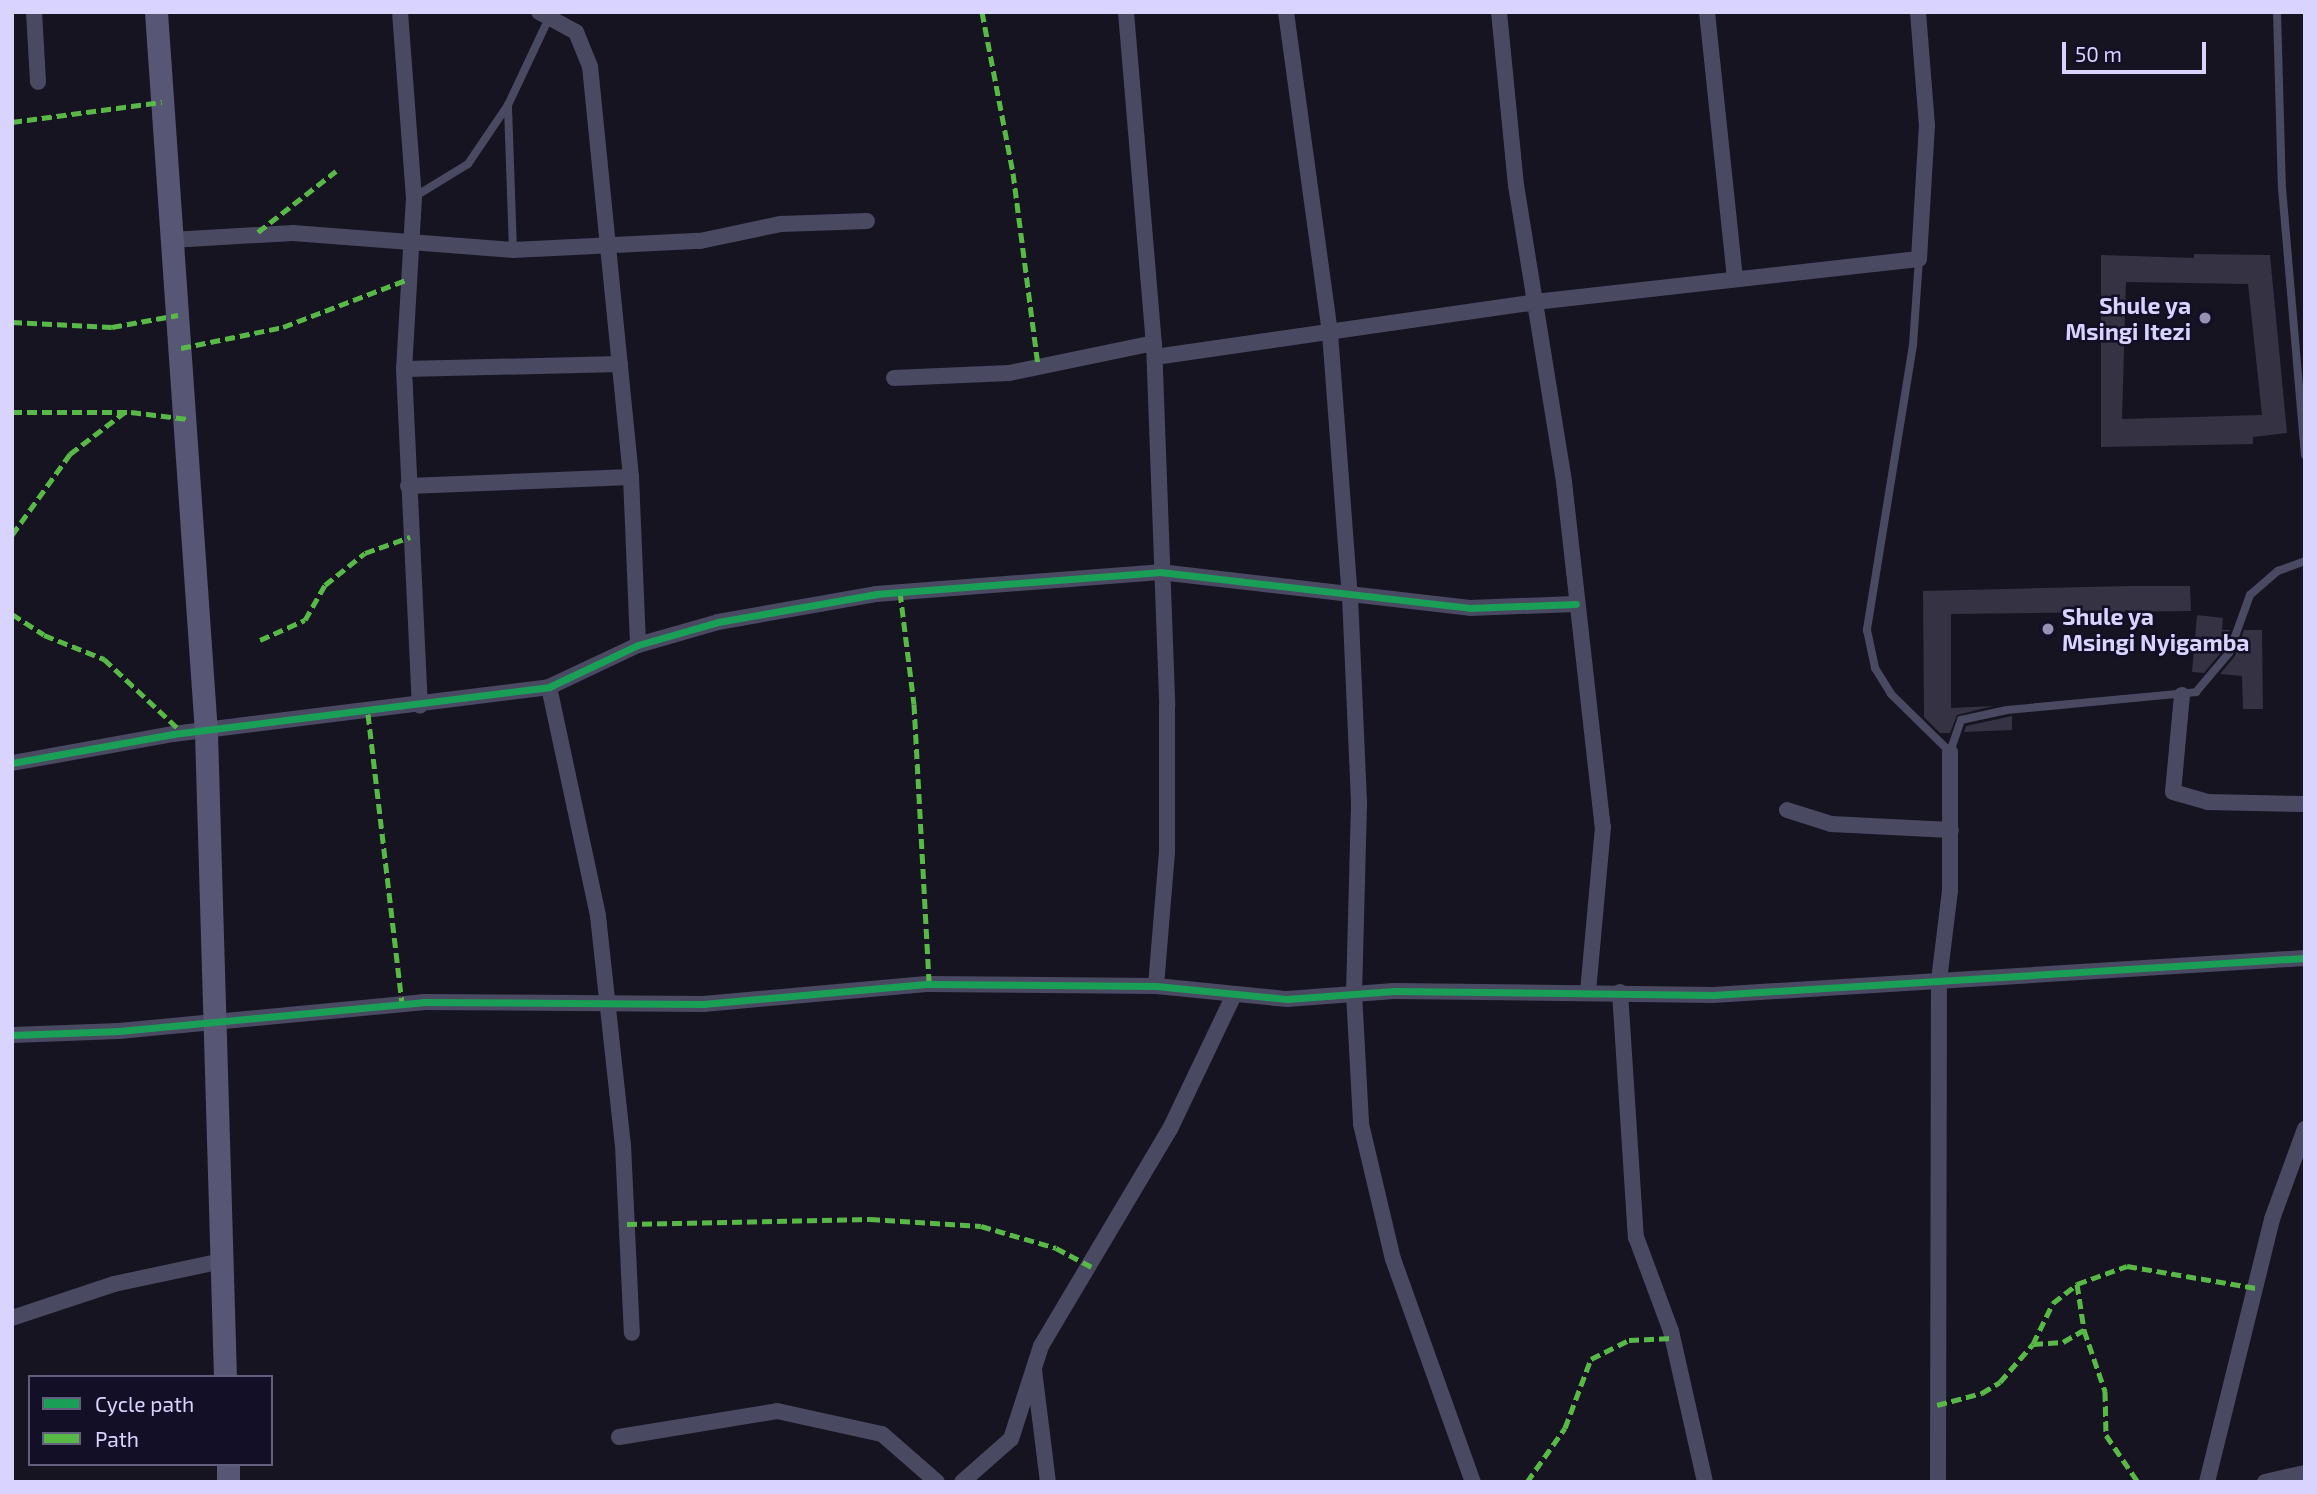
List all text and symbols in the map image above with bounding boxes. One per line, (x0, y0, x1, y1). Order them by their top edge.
scale bar (2065, 28, 2208, 72)
text: 50 m (2075, 41, 2122, 66)
place label: Shule ya Msingi Itezi (2065, 291, 2191, 345)
marker: Shule ya Msingi Itezi (2197, 310, 2213, 326)
place label: Shule ya Msingi Nyigamba (2062, 602, 2249, 656)
marker: Shule ya Msingi Nyigamba (2040, 621, 2056, 637)
legend (28, 1375, 273, 1466)
text: Cycle path (95, 1391, 194, 1416)
text: Path (95, 1426, 139, 1451)

